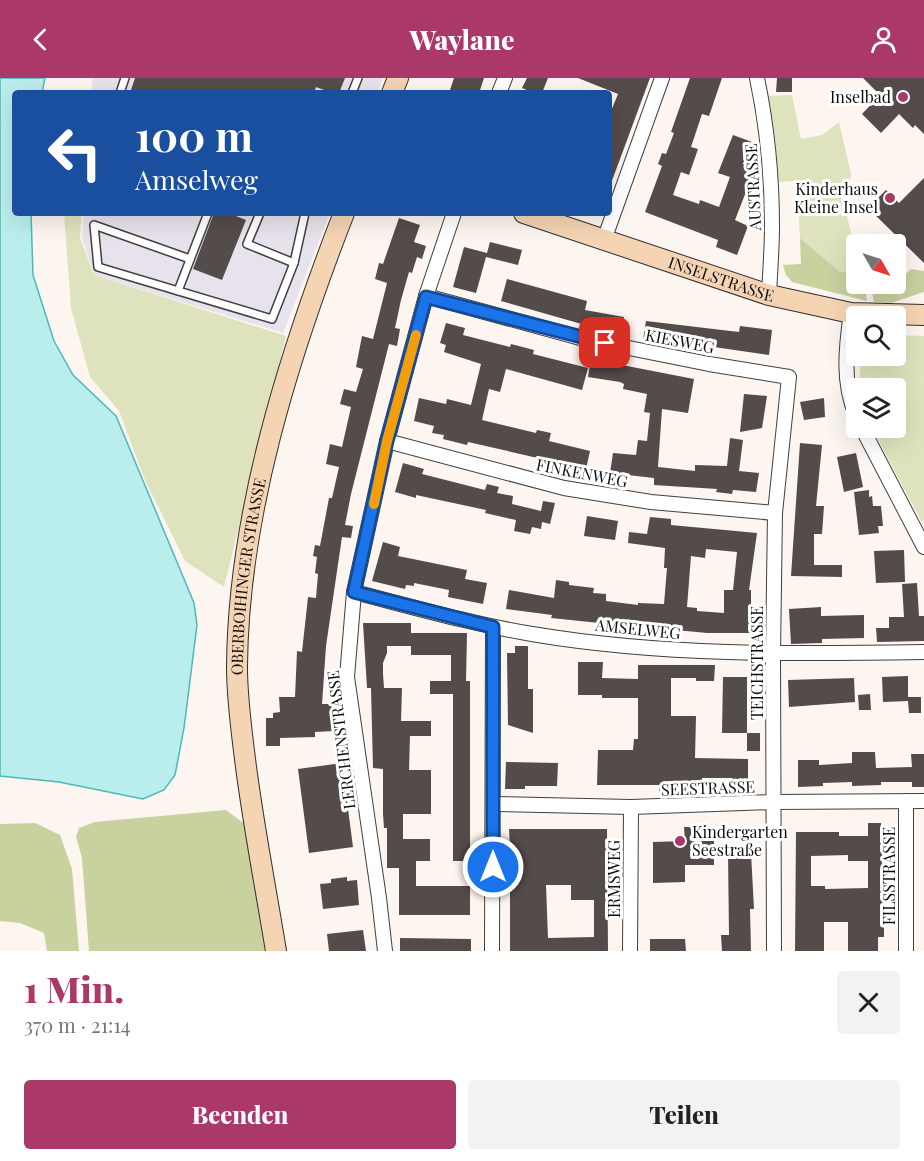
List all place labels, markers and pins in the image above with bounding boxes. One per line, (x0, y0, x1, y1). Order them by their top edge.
place label: Inselbad (830, 86, 891, 107)
marker: Inselbad (896, 90, 910, 104)
place label: Kinderhaus Kleine Insel (794, 178, 878, 217)
marker: Kinderhaus Kleine Insel (883, 191, 897, 205)
pin (579, 317, 630, 368)
place label: Kindergarten Seestraße (692, 821, 788, 860)
marker: Kindergarten Seestraße (673, 834, 687, 848)

